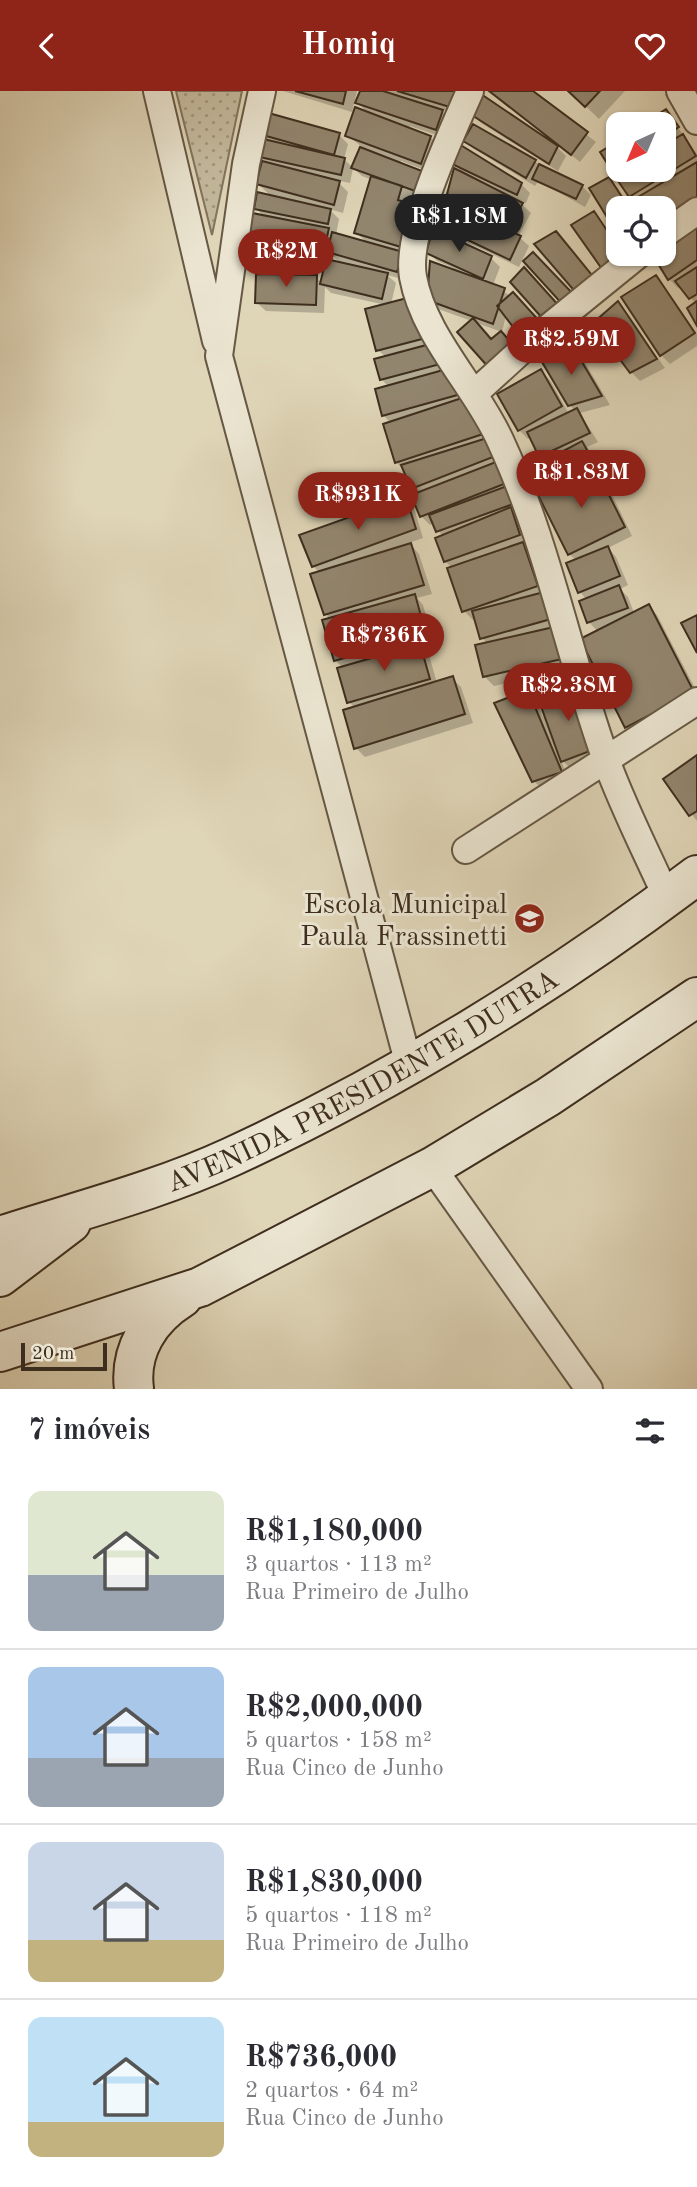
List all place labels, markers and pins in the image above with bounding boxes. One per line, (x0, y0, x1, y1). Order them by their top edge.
pin: R$1.18M (394, 195, 524, 254)
pin: R$2M (245, 229, 327, 289)
pin: R$2.59M (506, 317, 636, 377)
pin: R$1.83M (516, 451, 646, 510)
pin: R$931K (301, 473, 415, 532)
pin: R$736K (327, 613, 441, 673)
pin: R$2.38M (503, 663, 633, 723)
place label: Escola Municipal Paula Frassinetti (300, 892, 507, 952)
school or university icon: Escola Municipal Paula Frassinetti (513, 902, 547, 936)

